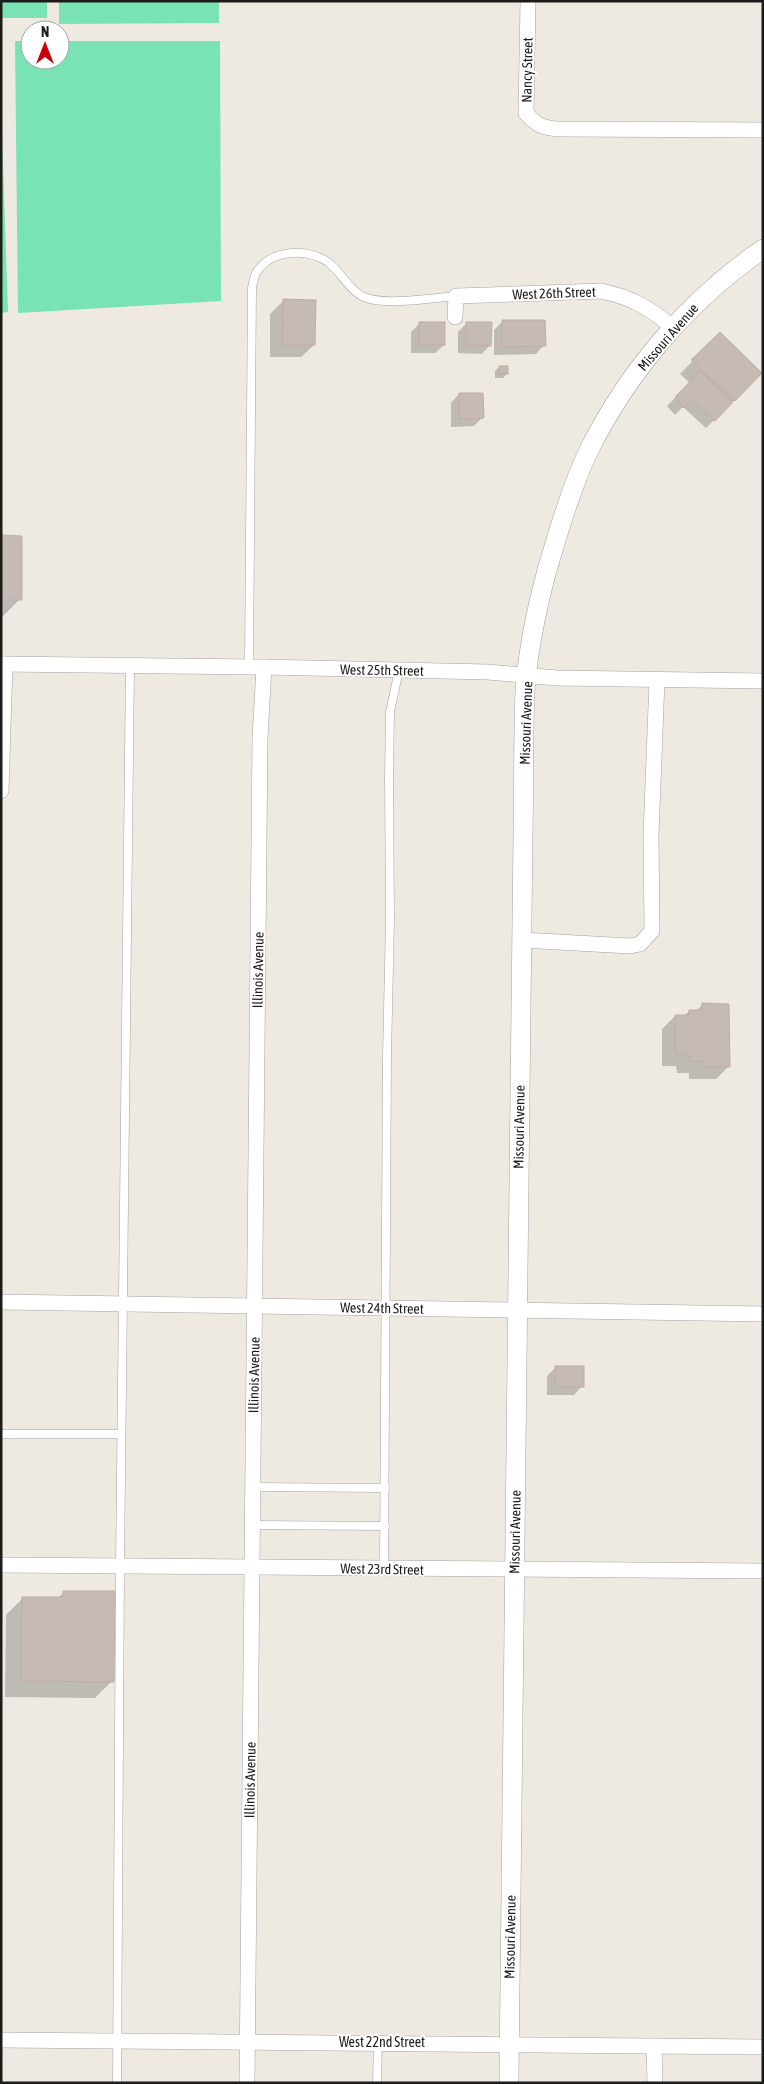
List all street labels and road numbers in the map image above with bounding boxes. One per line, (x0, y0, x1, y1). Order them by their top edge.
street label: Nancy Street (518, 37, 536, 103)
street label: West 26th Street (512, 284, 596, 302)
street label: Missouri Avenue (634, 300, 702, 374)
street label: West 25th Street (340, 661, 424, 679)
street label: Missouri Avenue (517, 681, 535, 765)
street label: Illinois Avenue (249, 932, 267, 1008)
street label: Missouri Avenue (510, 1085, 528, 1169)
street label: West 24th Street (340, 1299, 424, 1317)
street label: Illinois Avenue (245, 1337, 263, 1413)
street label: Missouri Avenue (506, 1490, 524, 1574)
street label: West 23rd Street (340, 1560, 424, 1578)
street label: Illinois Avenue (241, 1742, 259, 1818)
street label: Missouri Avenue (501, 1895, 519, 1979)
street label: West 22nd Street (339, 2034, 425, 2050)

